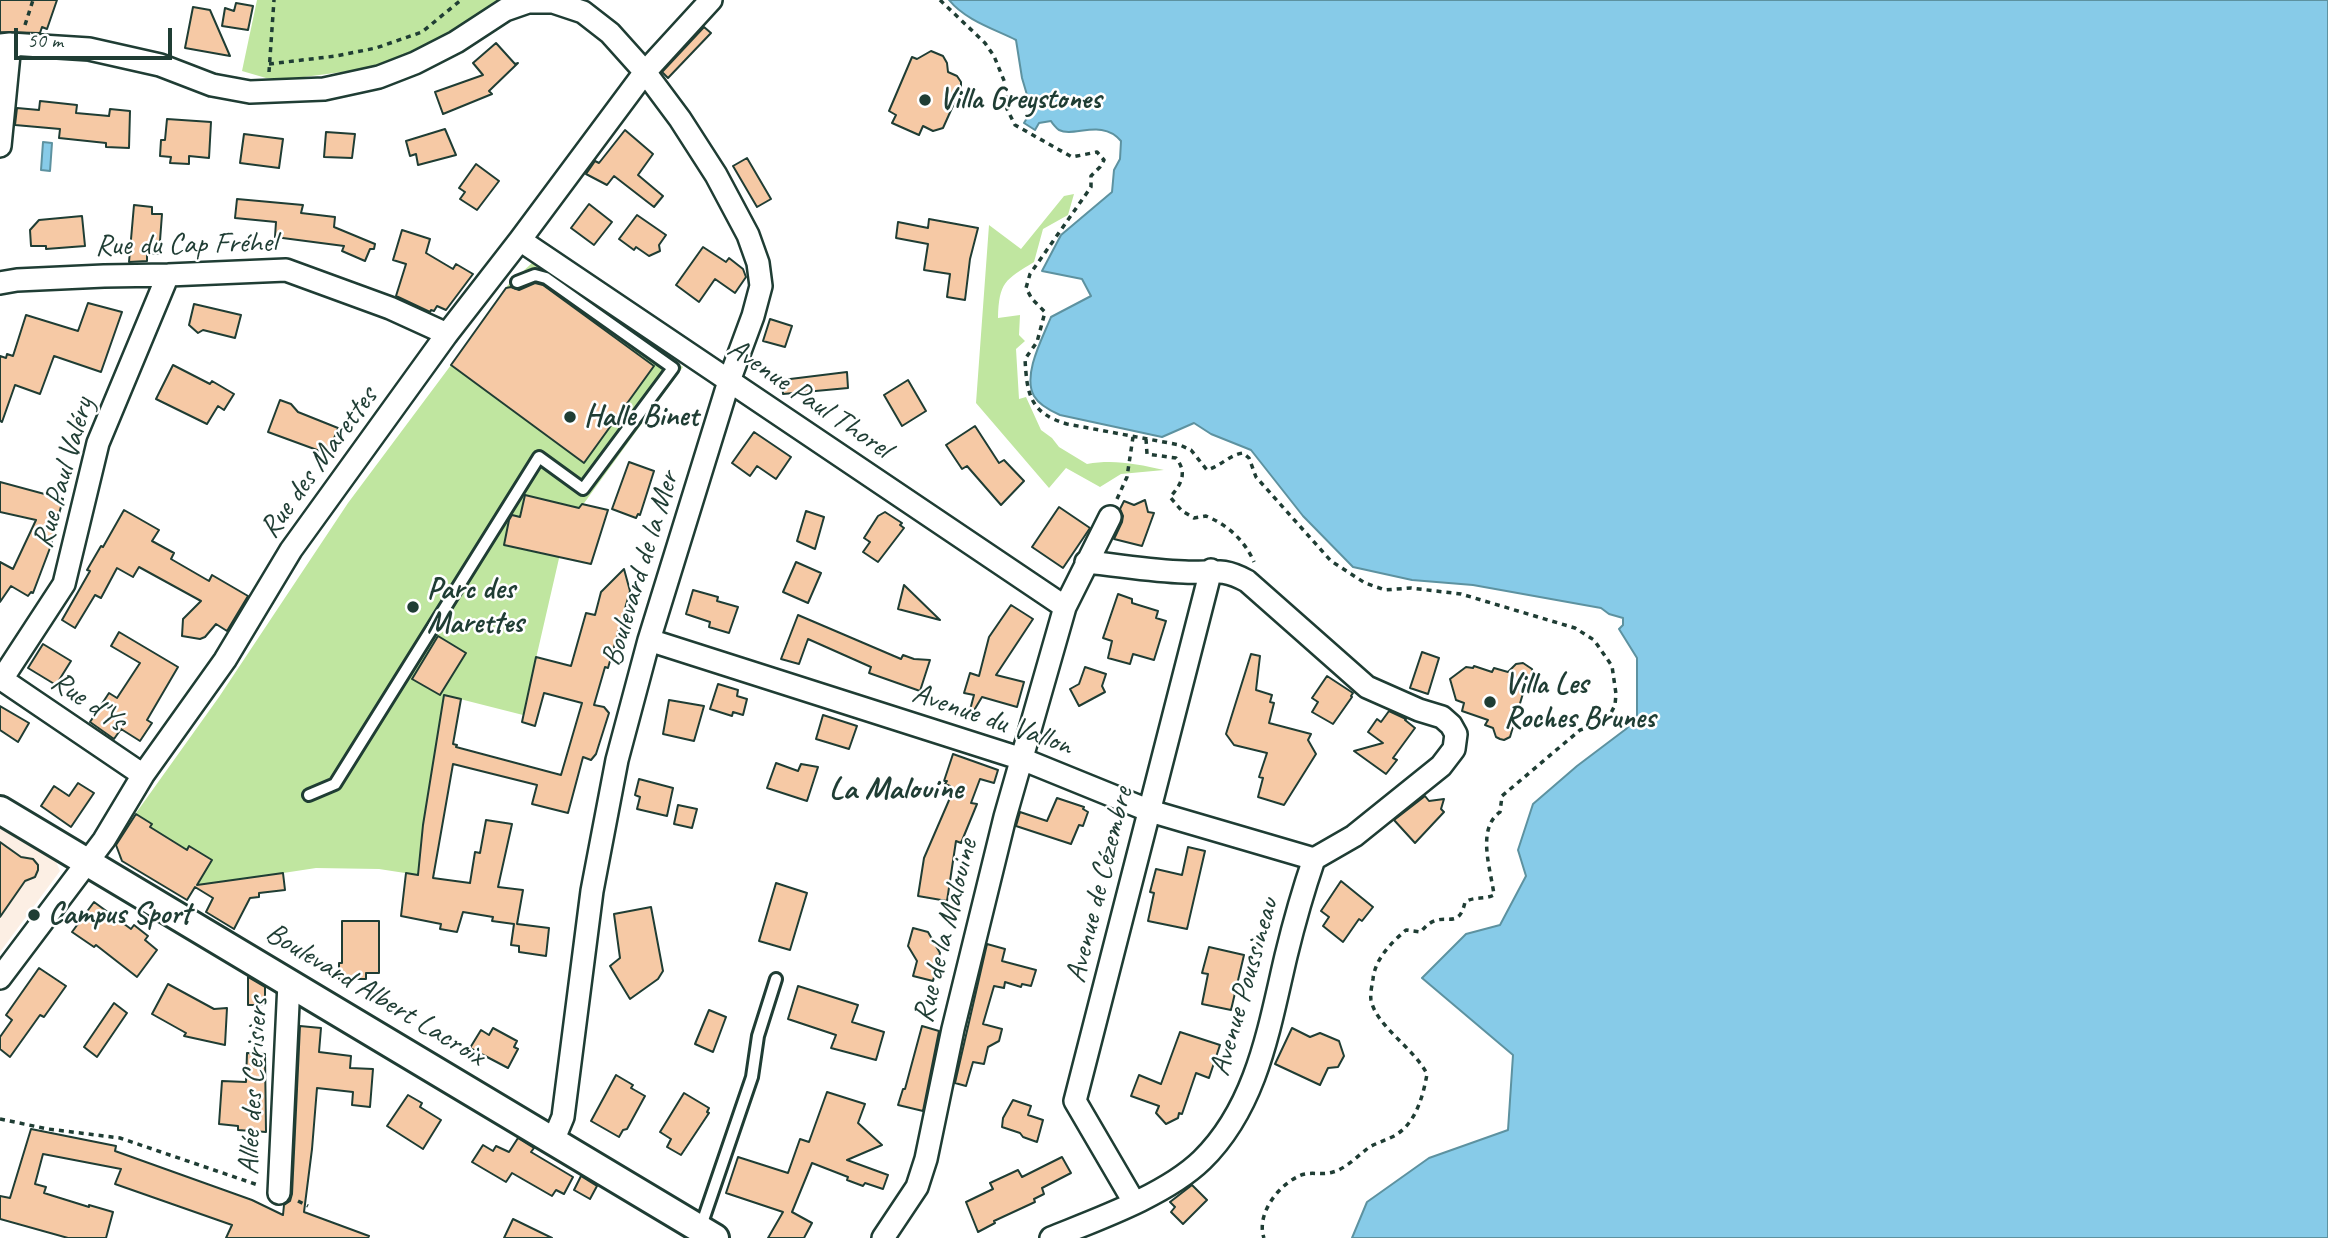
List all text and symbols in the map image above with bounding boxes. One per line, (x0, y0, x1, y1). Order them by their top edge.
scale bar (18, 14, 175, 58)
text: 50 m (27, 27, 63, 53)
place label: Villa Greystones (939, 82, 1101, 118)
marker: Villa Greystones (917, 92, 933, 108)
street label: Rue du Cap Fréhel (95, 225, 277, 265)
street label: Avenue Paul Thorel (720, 331, 898, 467)
street label: Rue des Marettes (252, 381, 386, 545)
street label: Rue Paul Valéry (25, 394, 103, 552)
place label: Halle Binet (584, 399, 698, 435)
marker: Halle Binet (562, 409, 578, 425)
street label: Boulevard de la Mer (594, 467, 688, 671)
place label: Parc des Marettes (427, 572, 523, 642)
marker: Parc des Marettes (405, 599, 421, 615)
street label: Rue d'Ys (44, 664, 132, 740)
place label: Villa Les Roches Brunes (1504, 667, 1655, 738)
street label: Avenue du Vallon (907, 676, 1077, 764)
marker: Villa Les Roches Brunes (1482, 694, 1498, 710)
district label: La Malouine (829, 771, 963, 809)
street label: Avenue de Cézembre (1058, 784, 1142, 986)
street label: Rue de la Malouine (906, 835, 986, 1027)
street label: Avenue Poussineau (1202, 894, 1288, 1080)
place label: Campus Sport (48, 897, 191, 933)
marker: Campus Sport (26, 907, 42, 923)
street label: Boulevard Albert Lacroix (259, 915, 491, 1075)
street label: Allée des Cerisiers (231, 996, 277, 1176)

